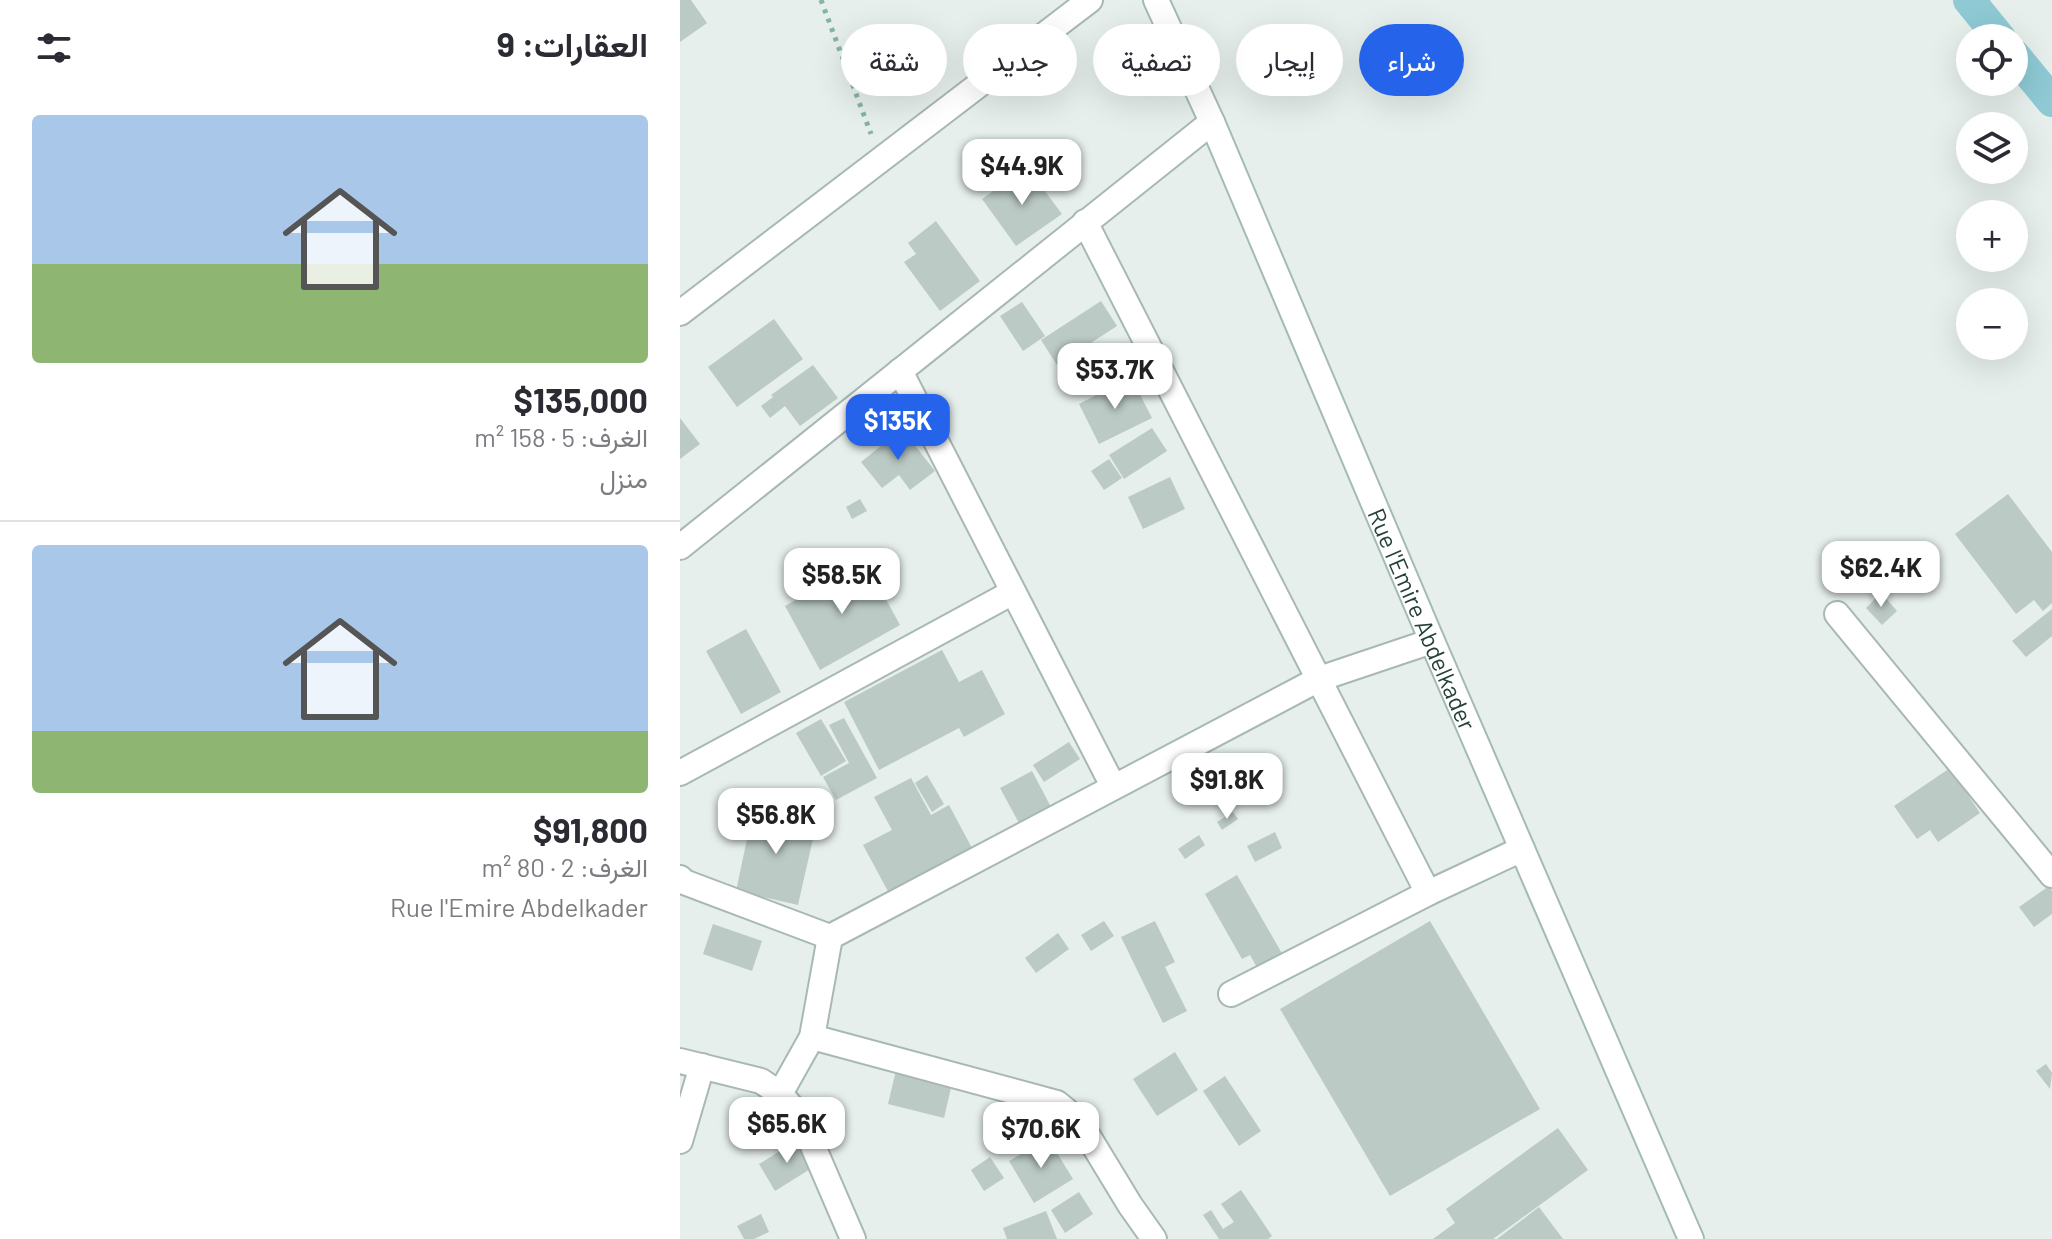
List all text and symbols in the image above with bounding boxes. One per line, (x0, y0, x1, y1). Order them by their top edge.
text: العقارات: 9 (497, 23, 648, 64)
chip: شقة (841, 24, 947, 96)
chip: جديد (963, 24, 1077, 96)
chip: تصفية (1093, 24, 1220, 96)
chip: إيجار (1236, 24, 1343, 96)
chip: شراء (1359, 24, 1464, 96)
map controls (1956, 24, 2028, 360)
button: locate (1956, 24, 2028, 96)
icon: filters (32, 26, 76, 70)
button: layers (1956, 112, 2028, 184)
pin: $44.9K (957, 139, 1087, 207)
text: $44.9K (980, 149, 1064, 180)
icon: home (268, 167, 412, 311)
button: + (1956, 200, 2028, 272)
button: − (1956, 288, 2028, 360)
pin: $53.7K (1050, 343, 1180, 411)
text: $53.7K (1075, 353, 1155, 384)
text: $135,000 (514, 379, 648, 420)
pin: $135K (842, 394, 954, 462)
text: $135K (864, 404, 932, 435)
text: الغرف: 5 · 158 m² (474, 421, 648, 452)
text: منزل (599, 462, 648, 493)
street label: Rue l'Emire Abdelkader (1363, 504, 1483, 734)
pin: $62.4K (1816, 541, 1946, 609)
pin: $58.5K (777, 548, 907, 616)
text: $62.4K (1840, 551, 1922, 582)
text: $58.5K (802, 558, 882, 589)
icon: home (268, 597, 412, 741)
pin: $91.8K (1162, 753, 1292, 821)
text: $91.8K (1190, 763, 1264, 794)
pin: $56.8K (711, 788, 841, 856)
text: $56.8K (736, 798, 816, 829)
text: $91,800 (533, 809, 648, 850)
text: الغرف: 2 · 80 m² (482, 851, 648, 882)
text: Rue l'Emire Abdelkader (390, 891, 648, 922)
pin: $65.6K (722, 1097, 852, 1165)
pin: $70.6K (976, 1102, 1106, 1170)
text: $65.6K (747, 1107, 827, 1138)
text: $70.6K (1001, 1112, 1081, 1143)

